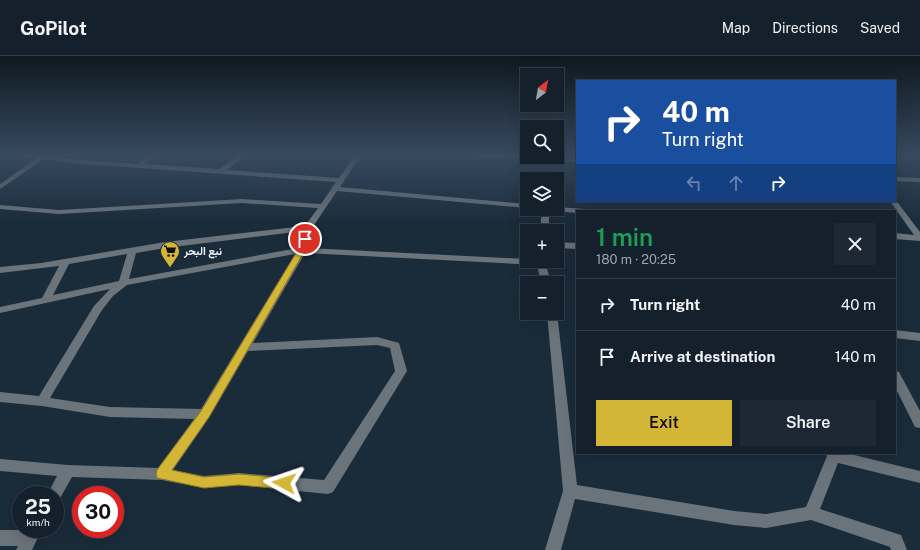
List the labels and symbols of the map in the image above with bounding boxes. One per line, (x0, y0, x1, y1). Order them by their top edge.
north arrow (520, 68, 564, 112)
pin (288, 222, 322, 256)
supermarket icon: نبع البحر (159, 240, 181, 268)
place label: نبع البحر (183, 245, 222, 259)
position arrow (263, 462, 305, 504)
speed limit sign: 30 (72, 486, 124, 538)

